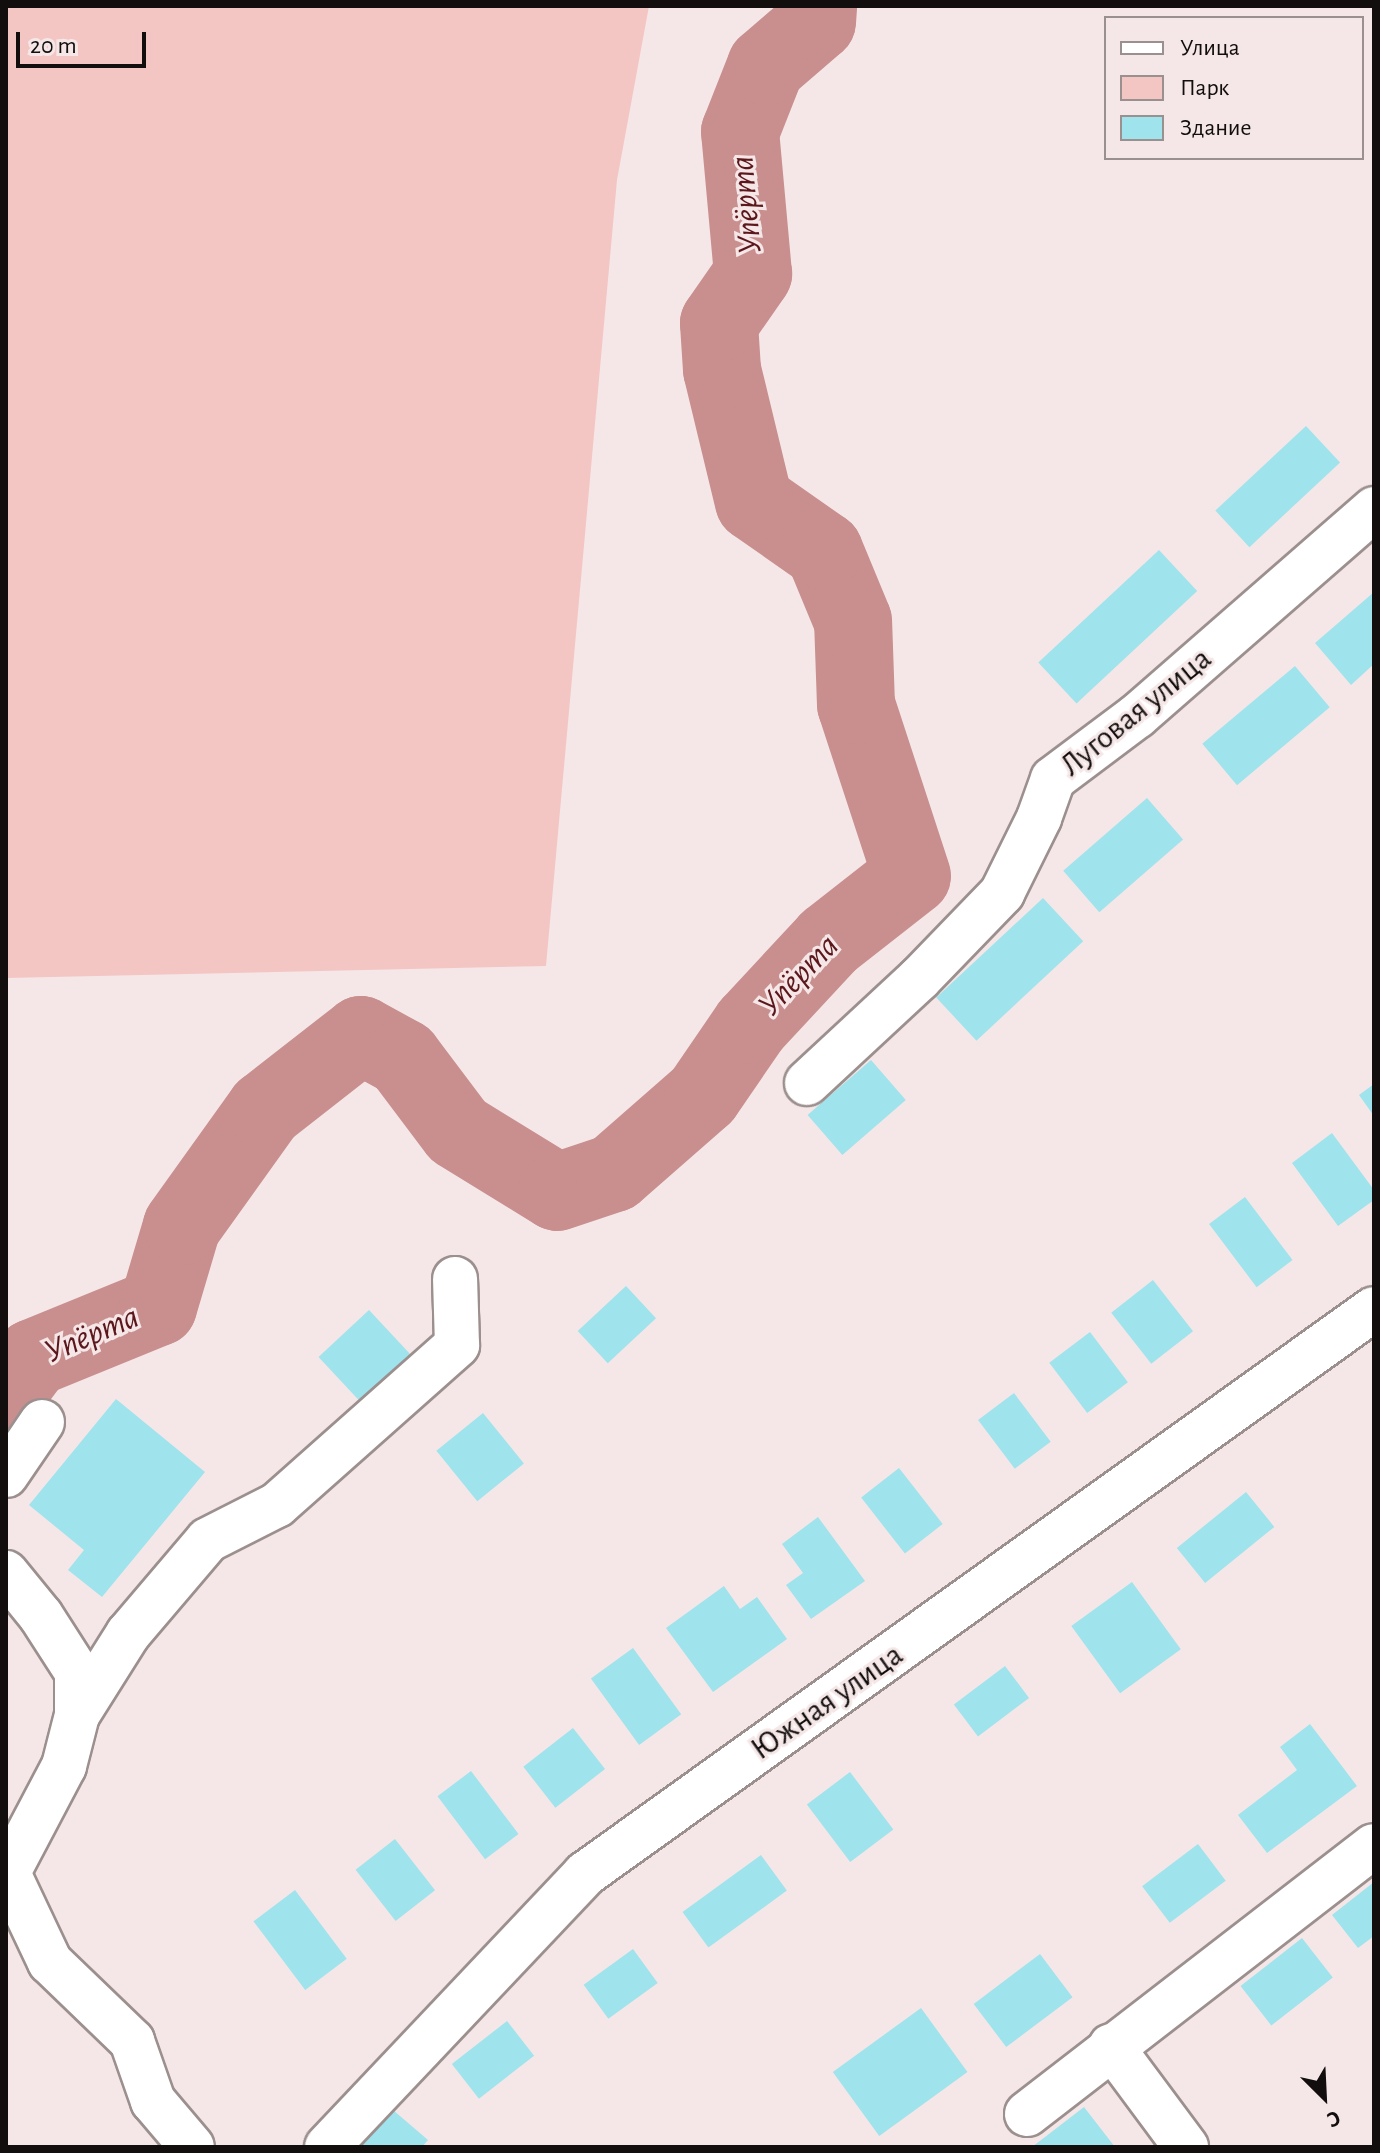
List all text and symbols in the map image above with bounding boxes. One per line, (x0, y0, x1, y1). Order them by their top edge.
scale bar (20, 16, 150, 66)
legend (1104, 16, 1364, 160)
text: 20 m (30, 34, 77, 58)
text: Улица (1180, 36, 1240, 60)
text: Парк (1180, 76, 1229, 100)
text: Здание (1180, 116, 1251, 140)
water label: Упёрта (722, 154, 772, 256)
street label: Луговая улица (1053, 640, 1219, 784)
water label: Упёрта (750, 926, 848, 1026)
water label: Упёрта (39, 1297, 145, 1373)
street label: Южная улица (744, 1636, 910, 1768)
north arrow (1284, 2057, 1364, 2137)
text: С (1324, 2106, 1344, 2131)

